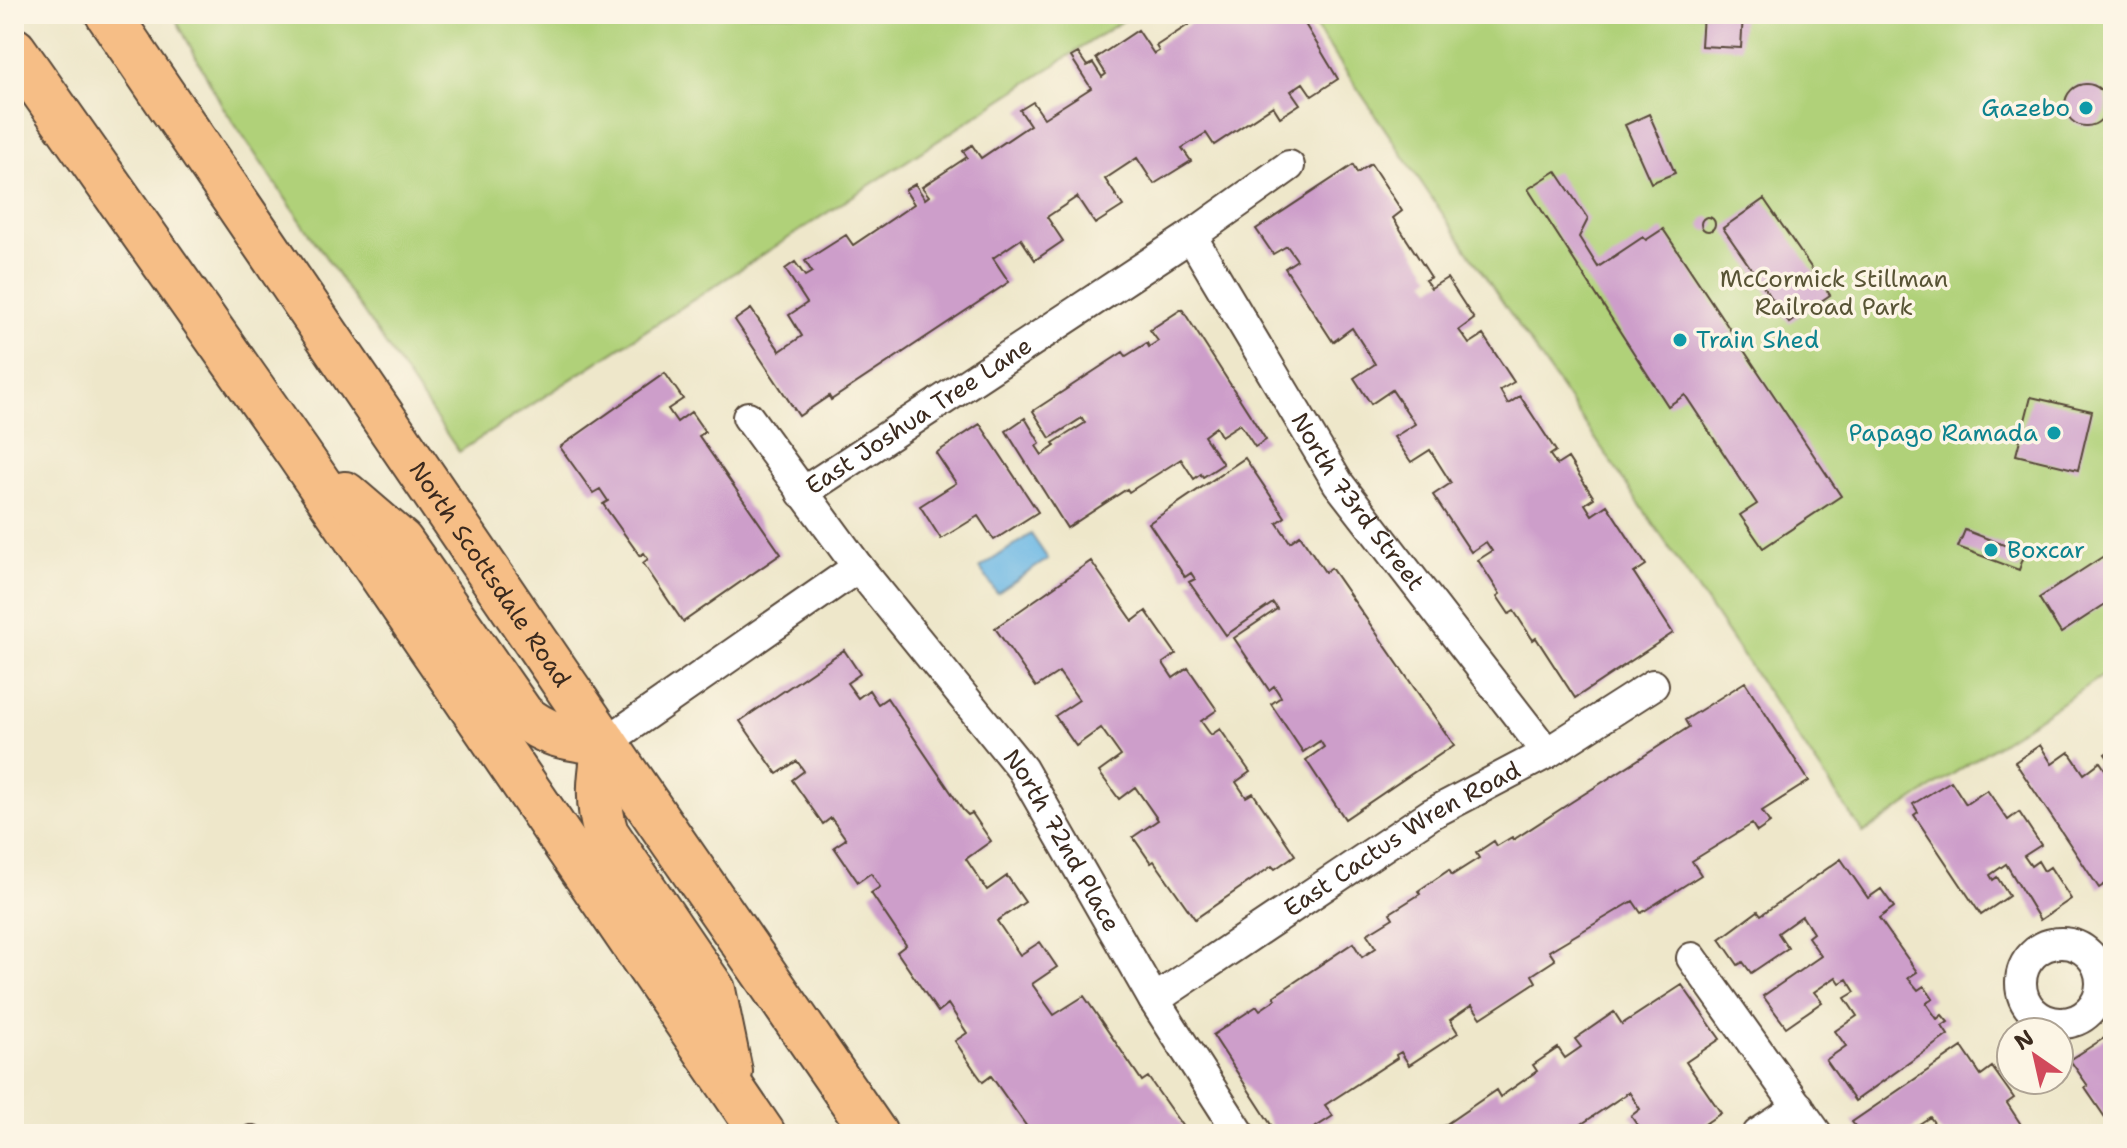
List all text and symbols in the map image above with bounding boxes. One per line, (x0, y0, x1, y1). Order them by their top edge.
place label: Gazebo (1981, 92, 2070, 124)
marker: Gazebo (2077, 99, 2095, 117)
park label: McCormick Stillman Railroad Park (1720, 263, 1948, 323)
place label: Train Shed (1696, 324, 1819, 356)
street label: East Joshua Tree Lane (800, 330, 1038, 502)
marker: Train Shed (1671, 331, 1689, 349)
street label: North 73rd Street (1284, 407, 1432, 598)
place label: Papago Ramada (1849, 417, 2038, 449)
marker: Papago Ramada (2045, 424, 2063, 442)
street label: North Scottsdale Road (402, 455, 578, 693)
place label: Boxcar (2007, 534, 2085, 566)
marker: Boxcar (1982, 541, 2000, 559)
street label: North 72nd Place (996, 742, 1128, 937)
street label: East Cactus Wren Road (1278, 754, 1526, 924)
north arrow (1995, 1016, 2075, 1096)
text: N (2009, 1023, 2039, 1057)

